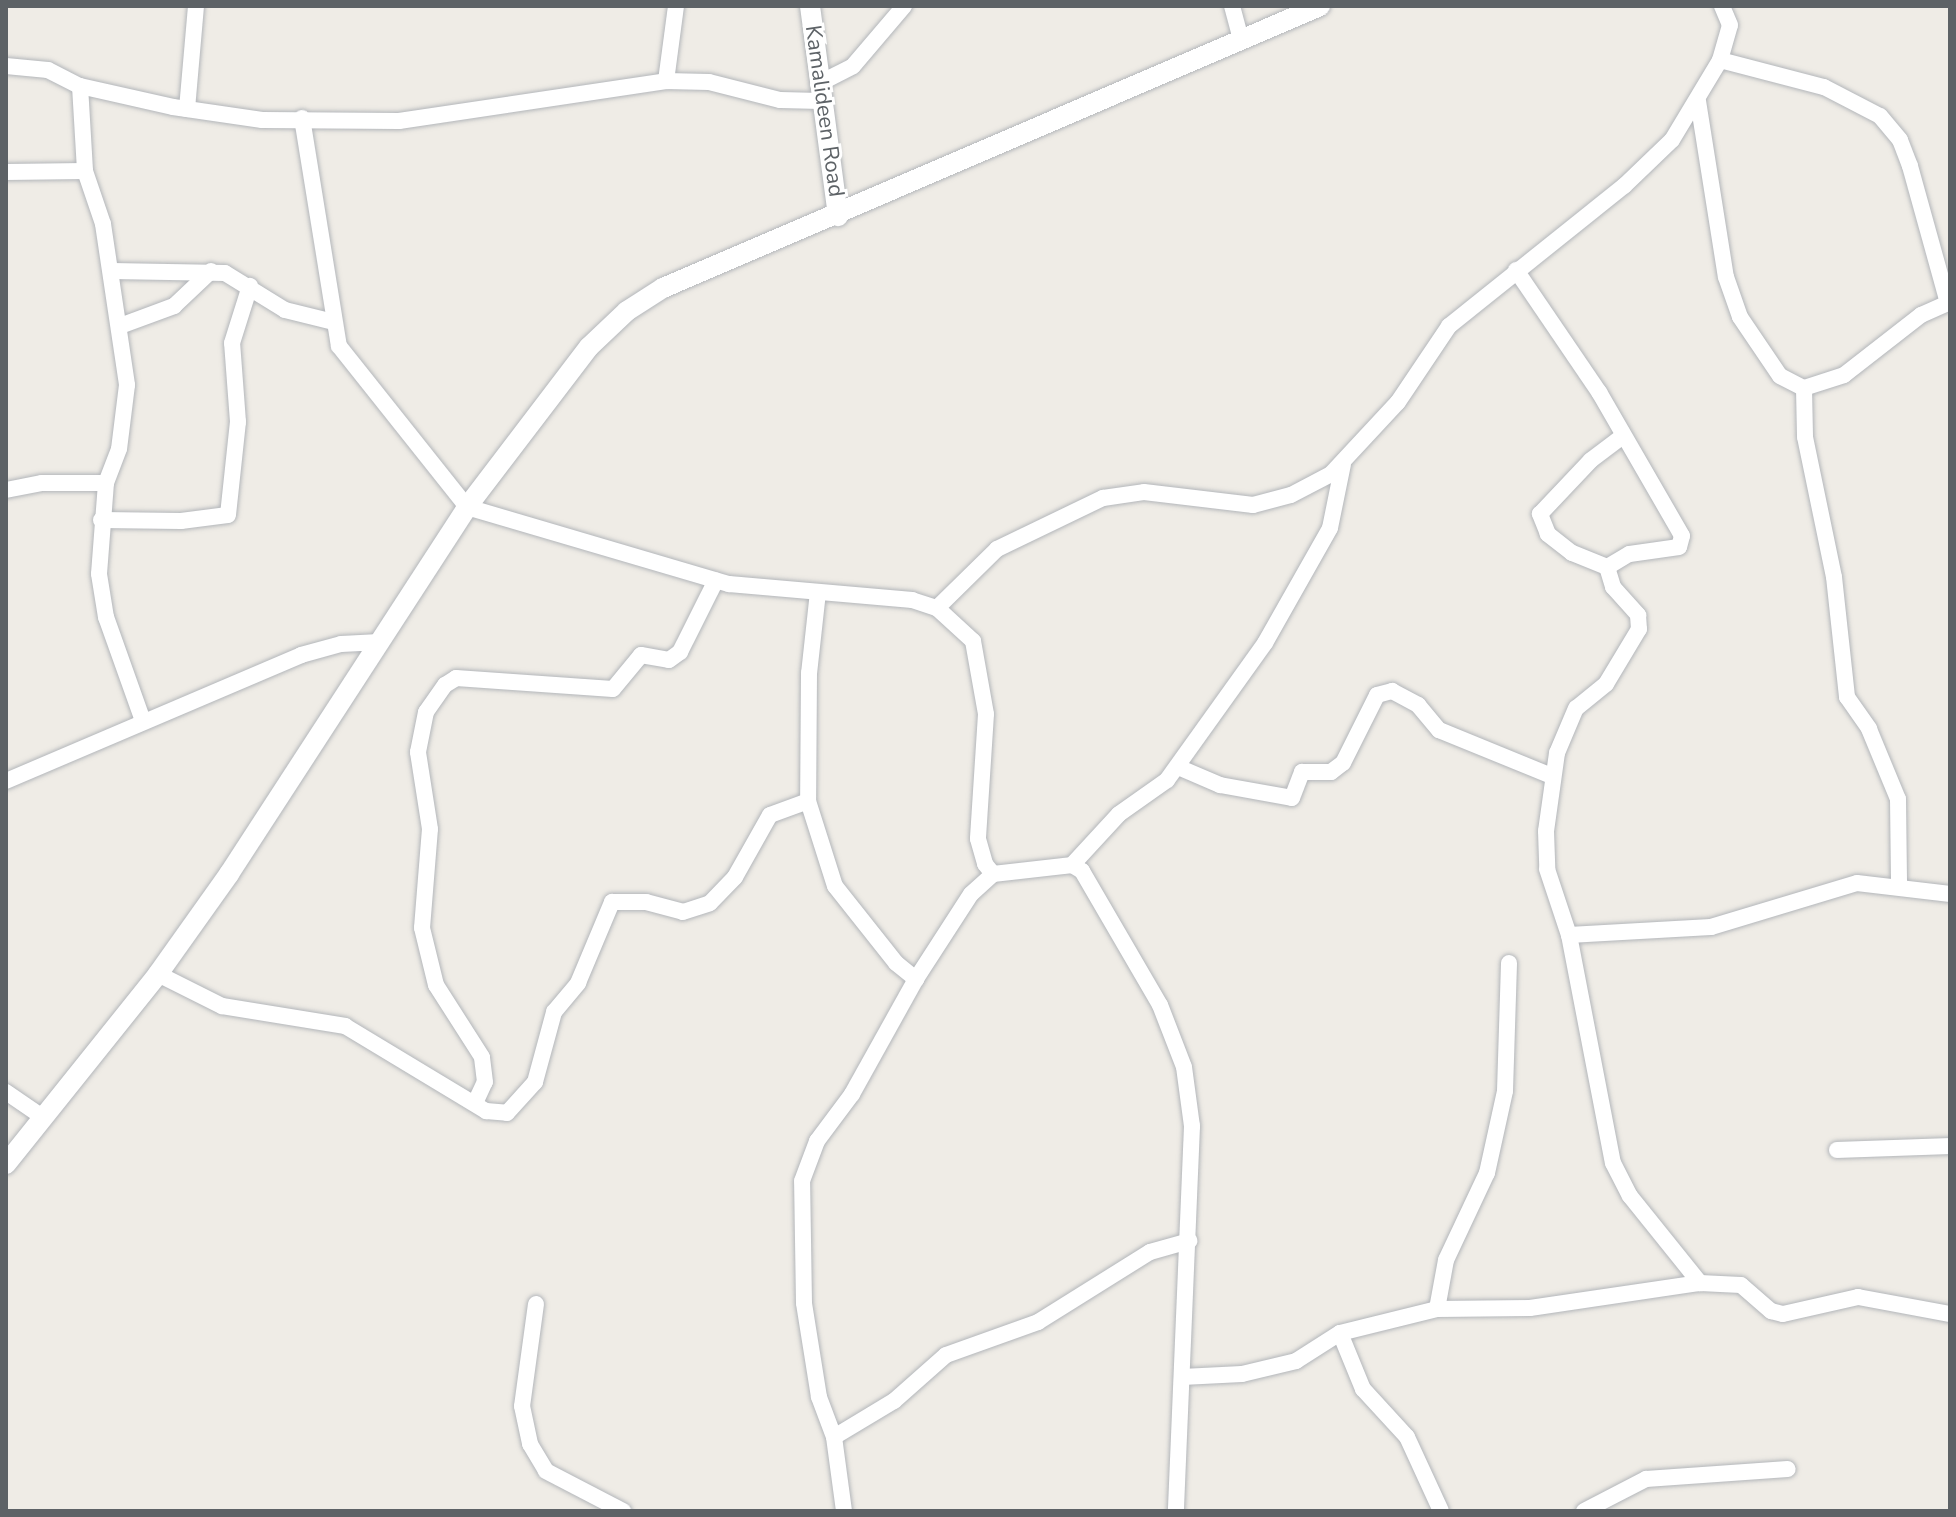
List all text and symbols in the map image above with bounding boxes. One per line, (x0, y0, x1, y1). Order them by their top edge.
street label: Kamalideen Road (799, 23, 849, 199)

